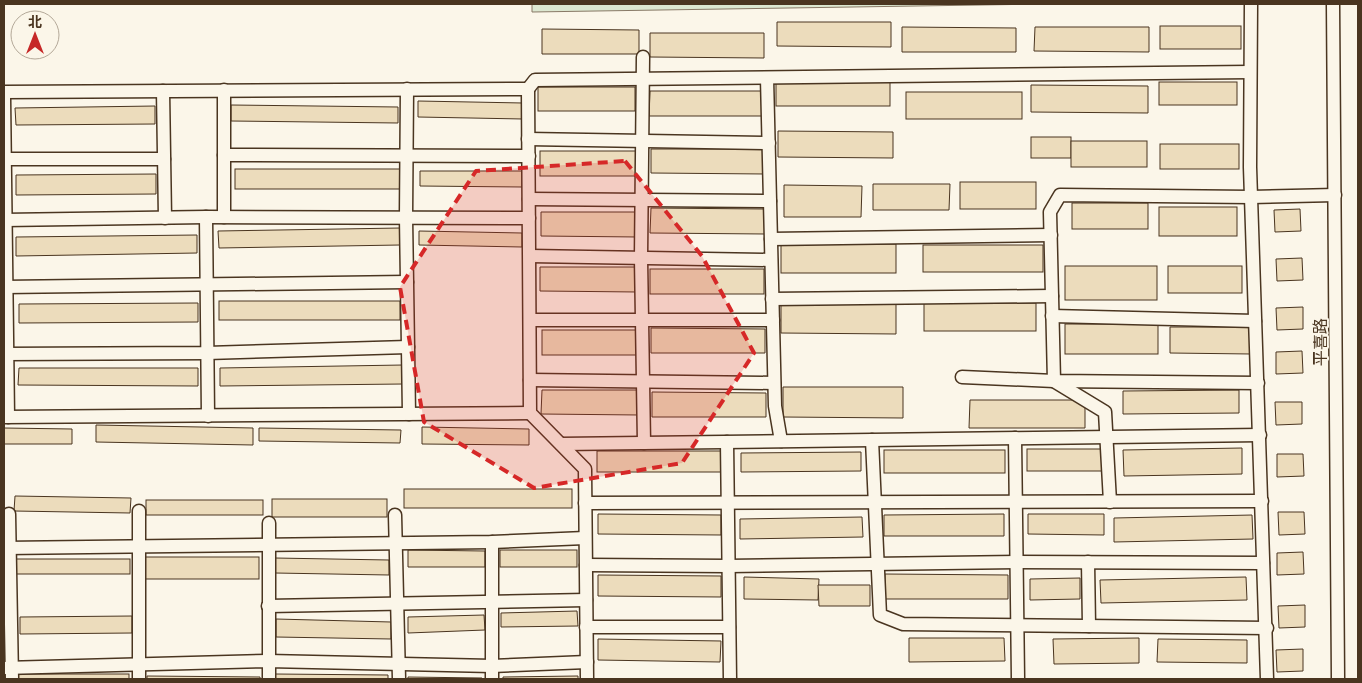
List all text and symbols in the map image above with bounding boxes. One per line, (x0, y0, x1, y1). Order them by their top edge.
north arrow (10, 10, 60, 60)
text: 北 (28, 12, 42, 31)
street label: 平喜路 (1309, 318, 1331, 366)

